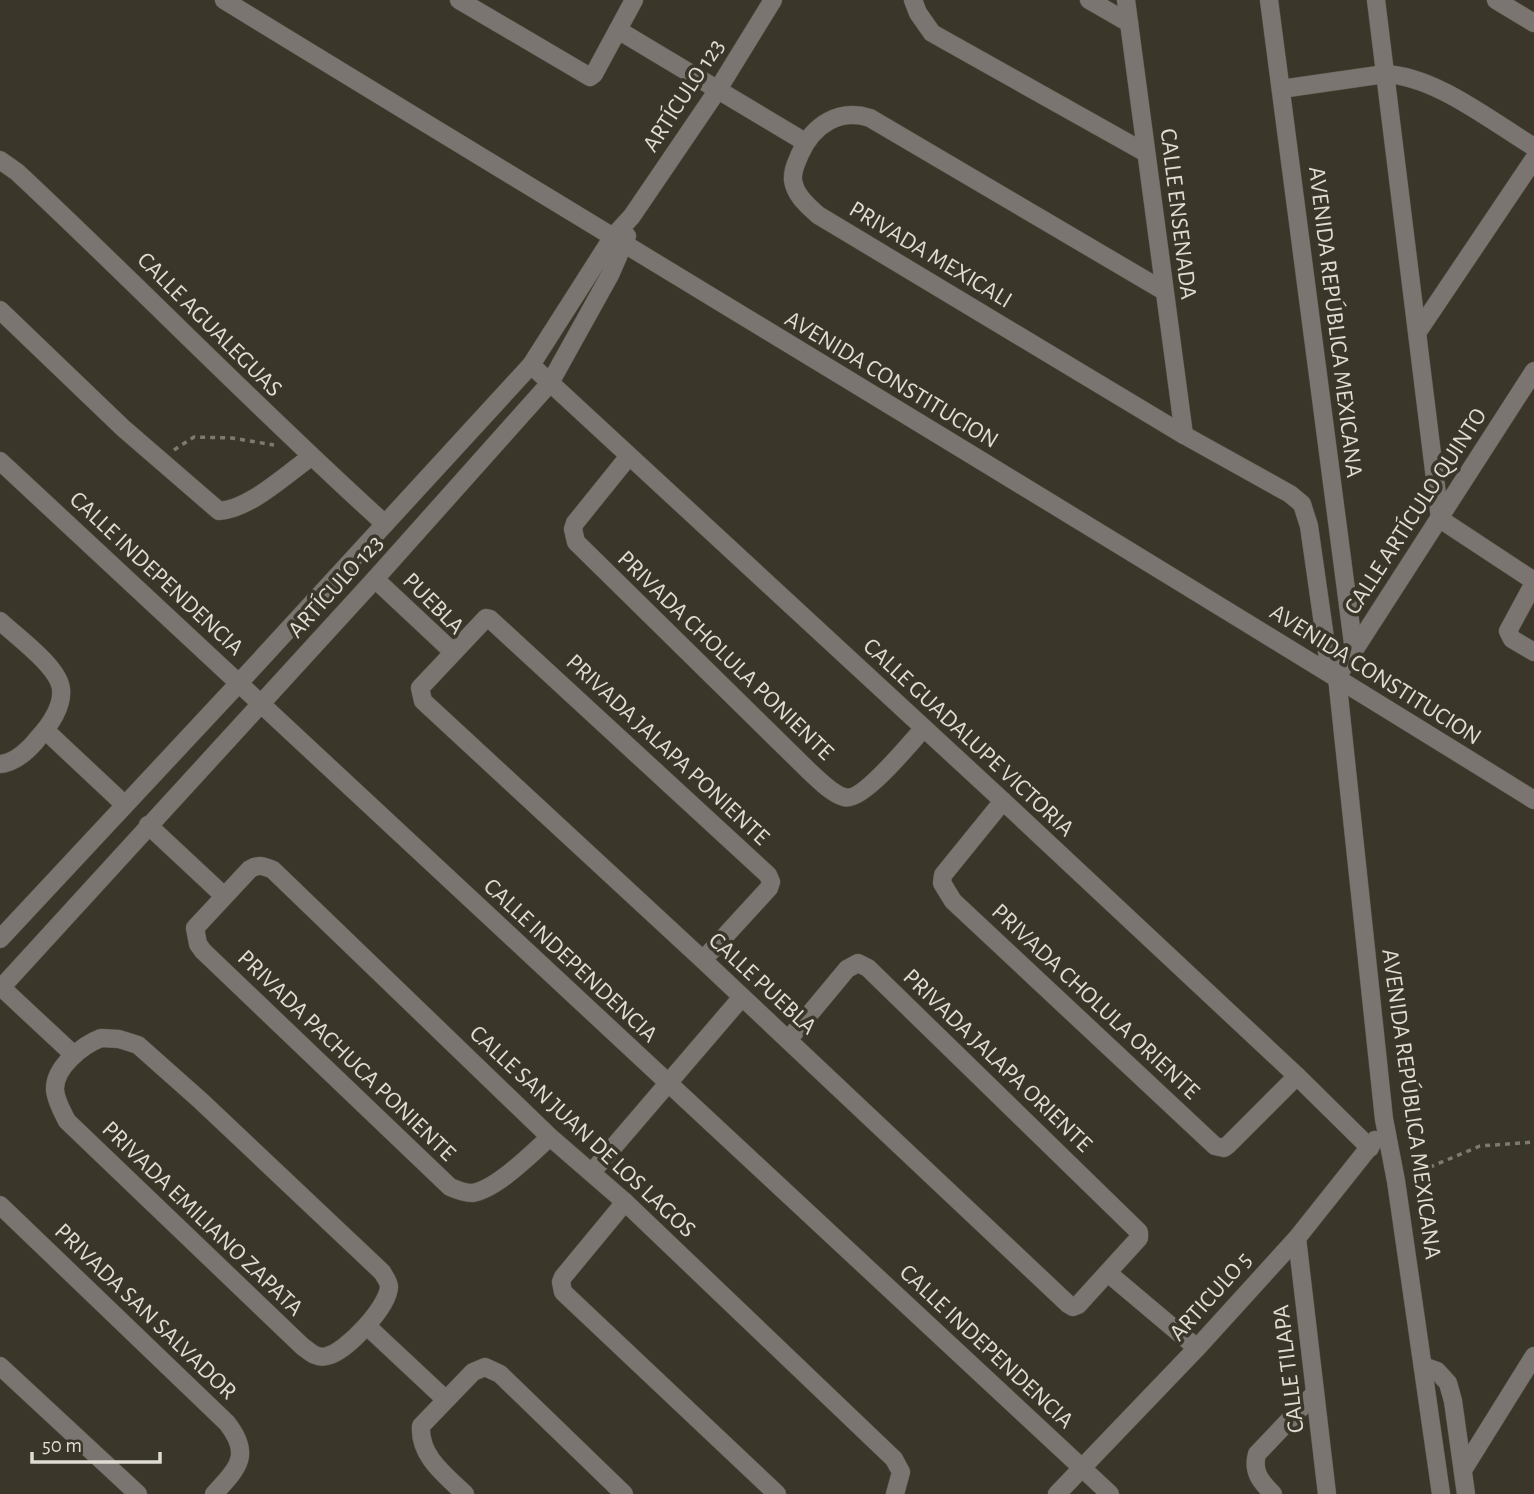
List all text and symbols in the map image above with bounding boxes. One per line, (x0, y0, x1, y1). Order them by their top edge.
street label: ARTÍCULO 123 (637, 34, 729, 156)
street label: CALLE ENSENADA (1156, 127, 1200, 301)
street label: AVENIDA REPÚBLICA MEXICANA (1304, 165, 1368, 479)
street label: PRIVADA MEXICALI (845, 197, 1016, 313)
street label: CALLE AGUALEGUAS (132, 248, 286, 402)
street label: AVENIDA CONSTITUCION (781, 307, 1002, 453)
street label: CALLE ARTÍCULO QUINTO (1339, 403, 1491, 619)
street label: CALLE INDEPENDENCIA (65, 487, 248, 660)
street label: ARTÍCULO 123 (282, 529, 388, 643)
street label: PRIVADA CHOLULA PONIENTE (613, 546, 838, 765)
street label: PUEBLA (398, 568, 469, 639)
street label: AVENIDA CONSTITUCION (1266, 600, 1485, 750)
street label: CALLE GUADALUPE VICTORIA (858, 634, 1078, 842)
street label: PRIVADA JALAPA PONIENTE (561, 650, 774, 850)
street label: CALLE INDEPENDENCIA (479, 874, 662, 1047)
street label: PRIVADA CHOLULA ORIENTE (987, 899, 1204, 1104)
street label: CALLE PUEBLA (704, 928, 821, 1040)
street label: PRIVADA PACHUCA PONIENTE (233, 946, 460, 1166)
street label: AVENIDA REPÚBLICA MEXICANA (1377, 947, 1447, 1261)
street label: PRIVADA JALAPA ORIENTE (898, 965, 1097, 1157)
street label: CALLE SAN JUAN DE LOS LAGOS (465, 1021, 700, 1242)
street label: PRIVADA EMILIANO ZAPATA (97, 1117, 307, 1321)
street label: PRIVADA SAN SALVADOR (50, 1219, 241, 1404)
street label: ARTICULO 5 (1165, 1248, 1256, 1346)
street label: CALLE INDEPENDENCIA (895, 1260, 1078, 1433)
street label: CALLE TILAPA (1269, 1303, 1309, 1434)
scale bar (32, 1420, 159, 1464)
text: 50 m (42, 1435, 82, 1456)

